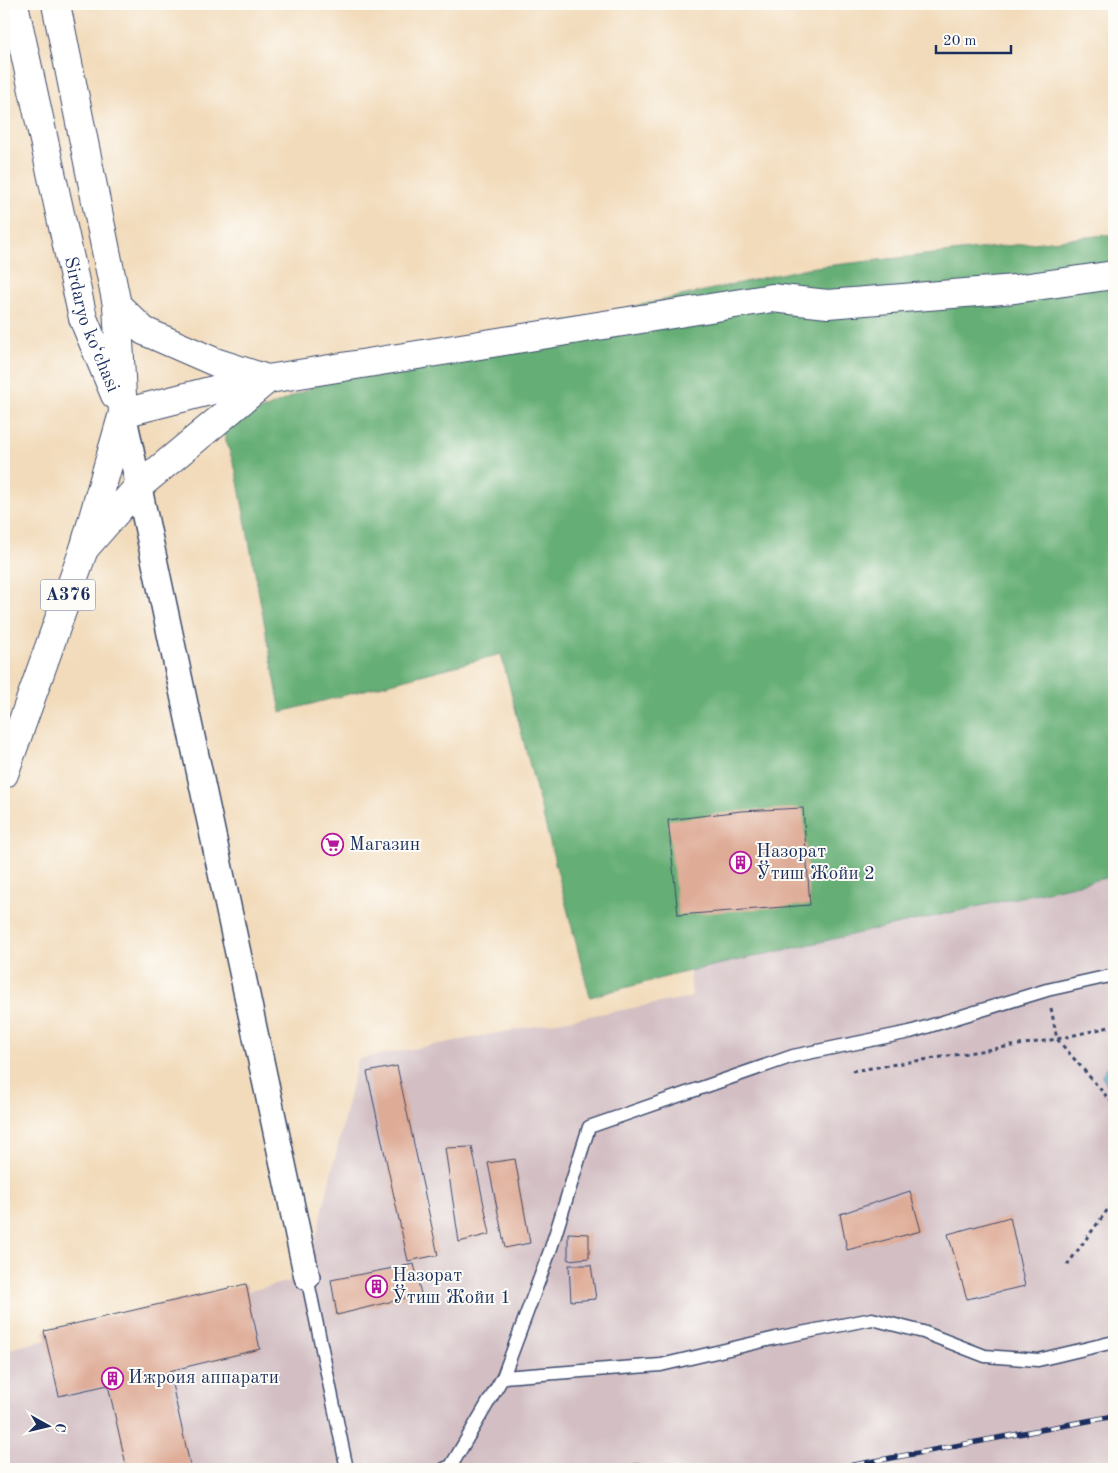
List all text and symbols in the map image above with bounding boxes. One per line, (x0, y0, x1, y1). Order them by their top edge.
scale bar (936, 22, 1010, 54)
text: 20 m (943, 34, 977, 49)
street label: Sirdaryo ko‘chasi (60, 255, 122, 395)
road number: A376 (40, 580, 96, 610)
supermarket icon: Магазин (321, 833, 345, 857)
place label: Магазин (349, 836, 420, 855)
place label: Назорат Ўтиш Жойи 2 (756, 843, 875, 884)
building icon: Назорат Ўтиш Жойи 2 (728, 851, 752, 875)
place label: Назорат Ўтиш Жойи 1 (392, 1267, 511, 1308)
building icon: Назорат Ўтиш Жойи 1 (364, 1275, 388, 1299)
building icon: Ижроия аппарати (100, 1366, 124, 1390)
place label: Ижроия аппарати (128, 1369, 279, 1388)
north arrow (22, 1400, 72, 1450)
text: С (52, 1422, 67, 1433)

